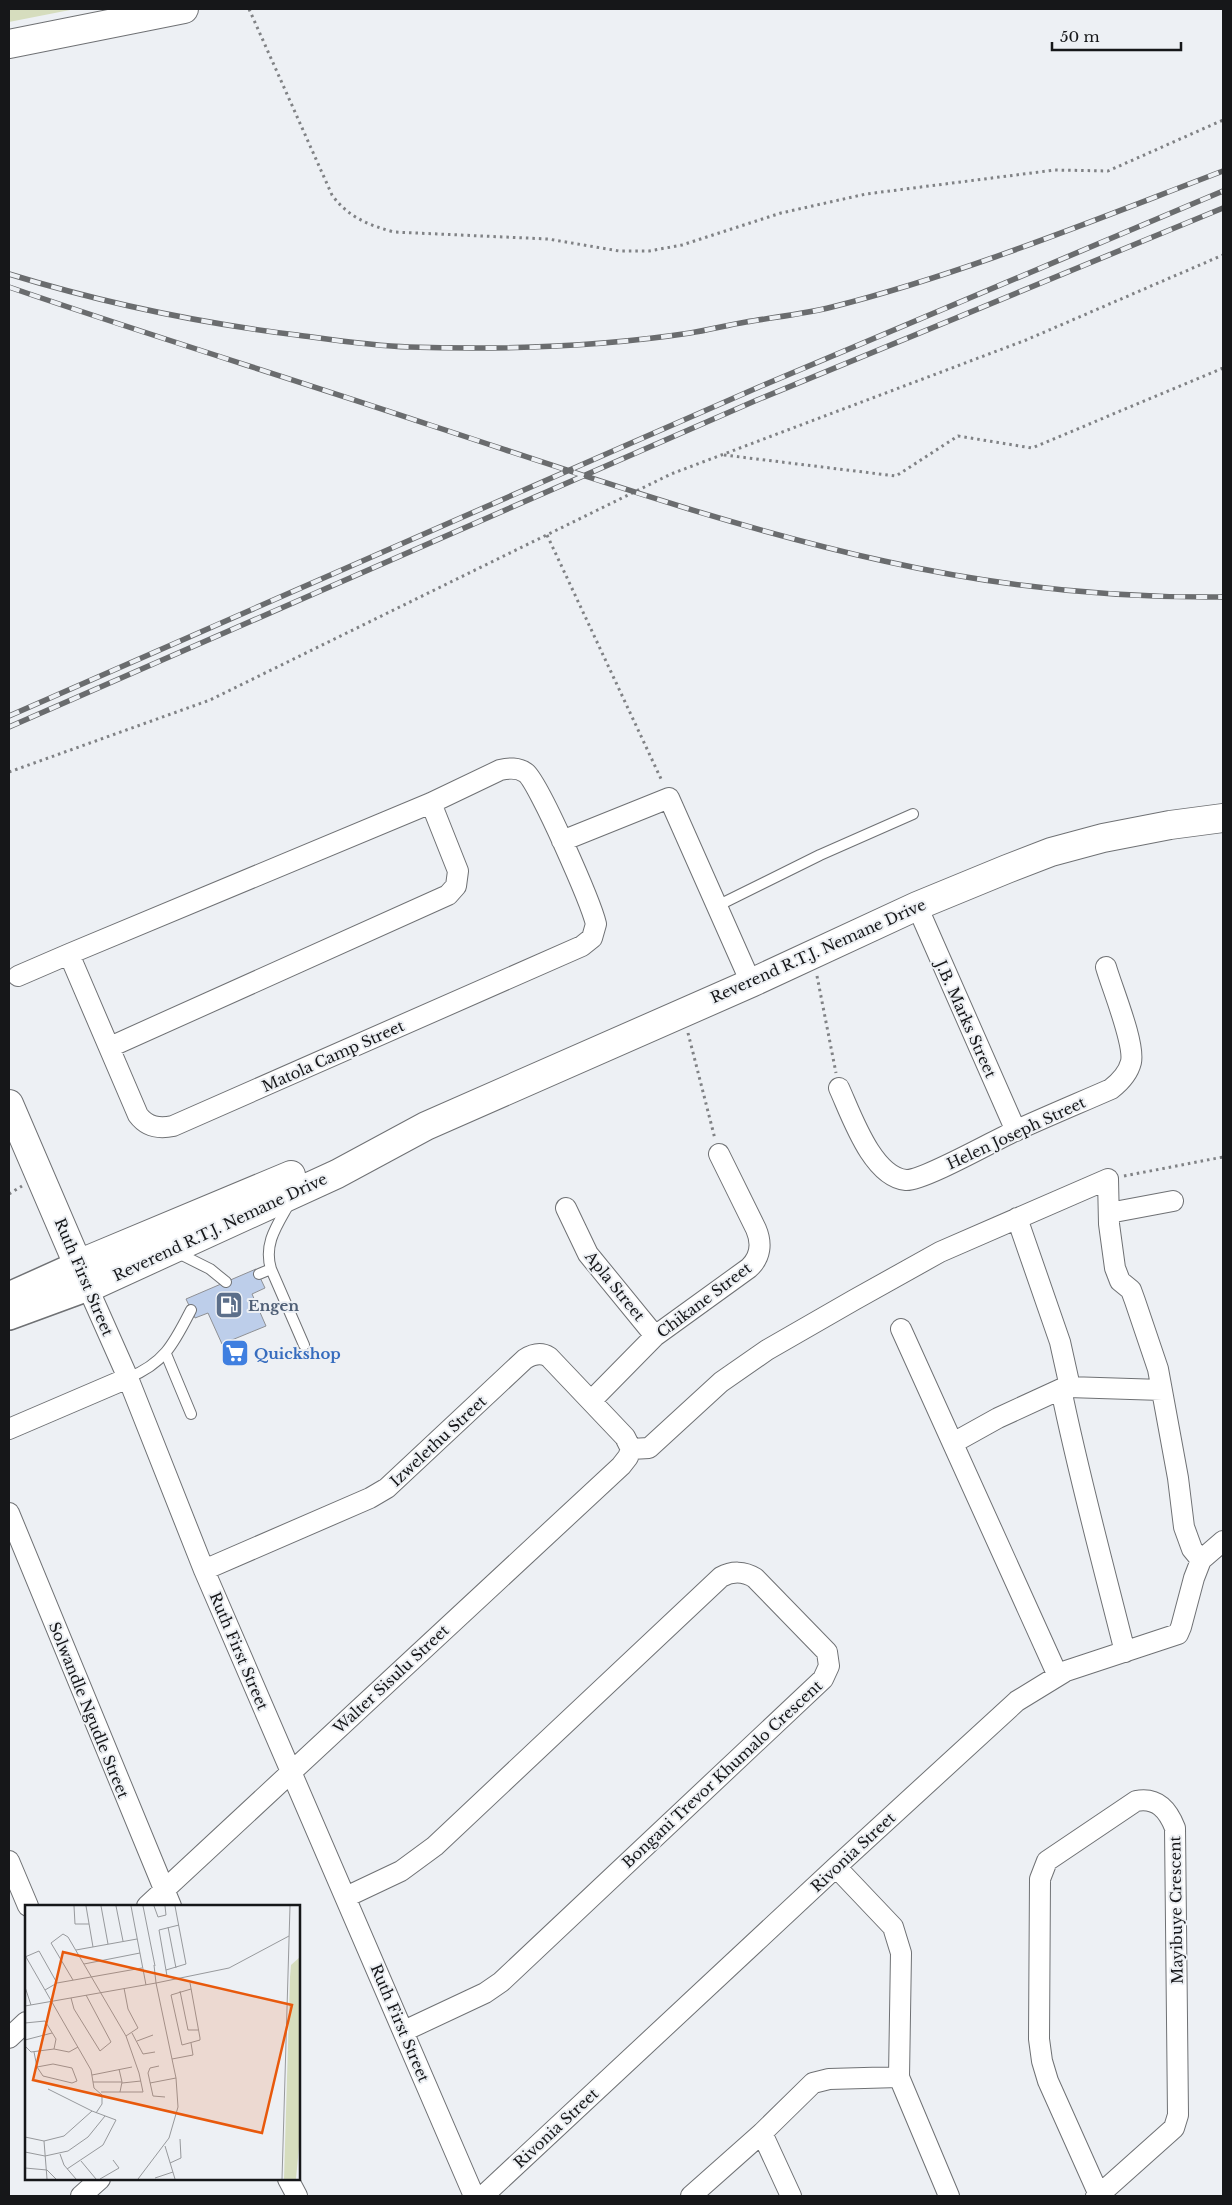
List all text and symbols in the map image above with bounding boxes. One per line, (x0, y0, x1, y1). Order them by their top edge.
scale bar (1052, 20, 1181, 52)
text: 50 m (1060, 27, 1100, 46)
street label: Reverend R.T.J. Nemane Drive (707, 895, 929, 1007)
street label: J.B. Marks Street (931, 955, 1001, 1081)
street label: Matola Camp Street (259, 1016, 407, 1096)
street label: Helen Joseph Street (944, 1092, 1089, 1173)
street label: Reverend R.T.J. Nemane Drive (110, 1169, 330, 1285)
street label: Ruth First Street (51, 1215, 118, 1339)
street label: Apla Street (580, 1247, 649, 1325)
street label: Chikane Street (653, 1258, 755, 1342)
fuel station icon: Engen (214, 1290, 244, 1320)
place label: Engen (248, 1296, 299, 1315)
supermarket icon: Quickshop (220, 1338, 250, 1368)
place label: Quickshop (254, 1344, 341, 1363)
street label: Izwelethu Street (386, 1391, 490, 1490)
street label: Ruth First Street (206, 1589, 273, 1713)
street label: Solwandle Ngudle Street (45, 1619, 133, 1801)
street label: Walter Sisulu Street (329, 1620, 453, 1738)
street label: Bongani Trevor Khumalo Crescent (618, 1676, 826, 1872)
street label: Rivonia Street (807, 1808, 899, 1896)
street label: Mayibuye Crescent (1165, 1835, 1187, 1984)
inset map (25, 1905, 300, 2180)
street label: Ruth First Street (367, 1961, 434, 2085)
street label: Rivonia Street (510, 2084, 602, 2172)

